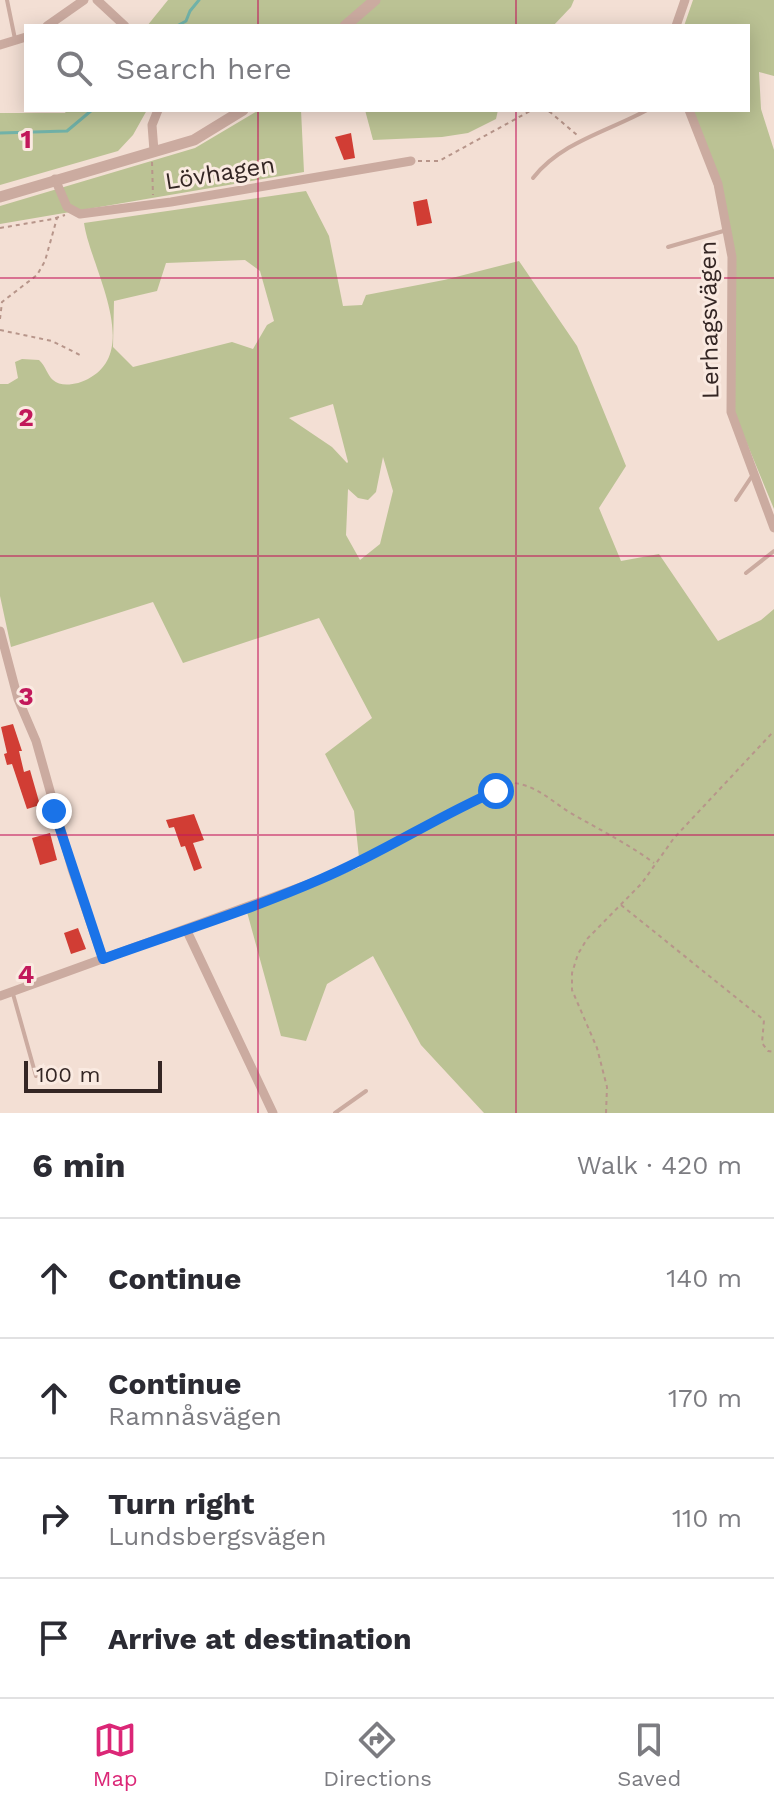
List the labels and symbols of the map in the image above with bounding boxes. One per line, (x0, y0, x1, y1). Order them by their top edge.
text: 1 (20, 124, 32, 154)
street label: Lövhagen (163, 151, 277, 195)
street label: Lerhagsvägen (694, 241, 724, 399)
text: 2 (18, 402, 34, 432)
text: 3 (18, 681, 34, 711)
route start (478, 773, 514, 809)
route end (36, 793, 72, 829)
text: 4 (18, 959, 35, 989)
scale bar (24, 1057, 162, 1093)

